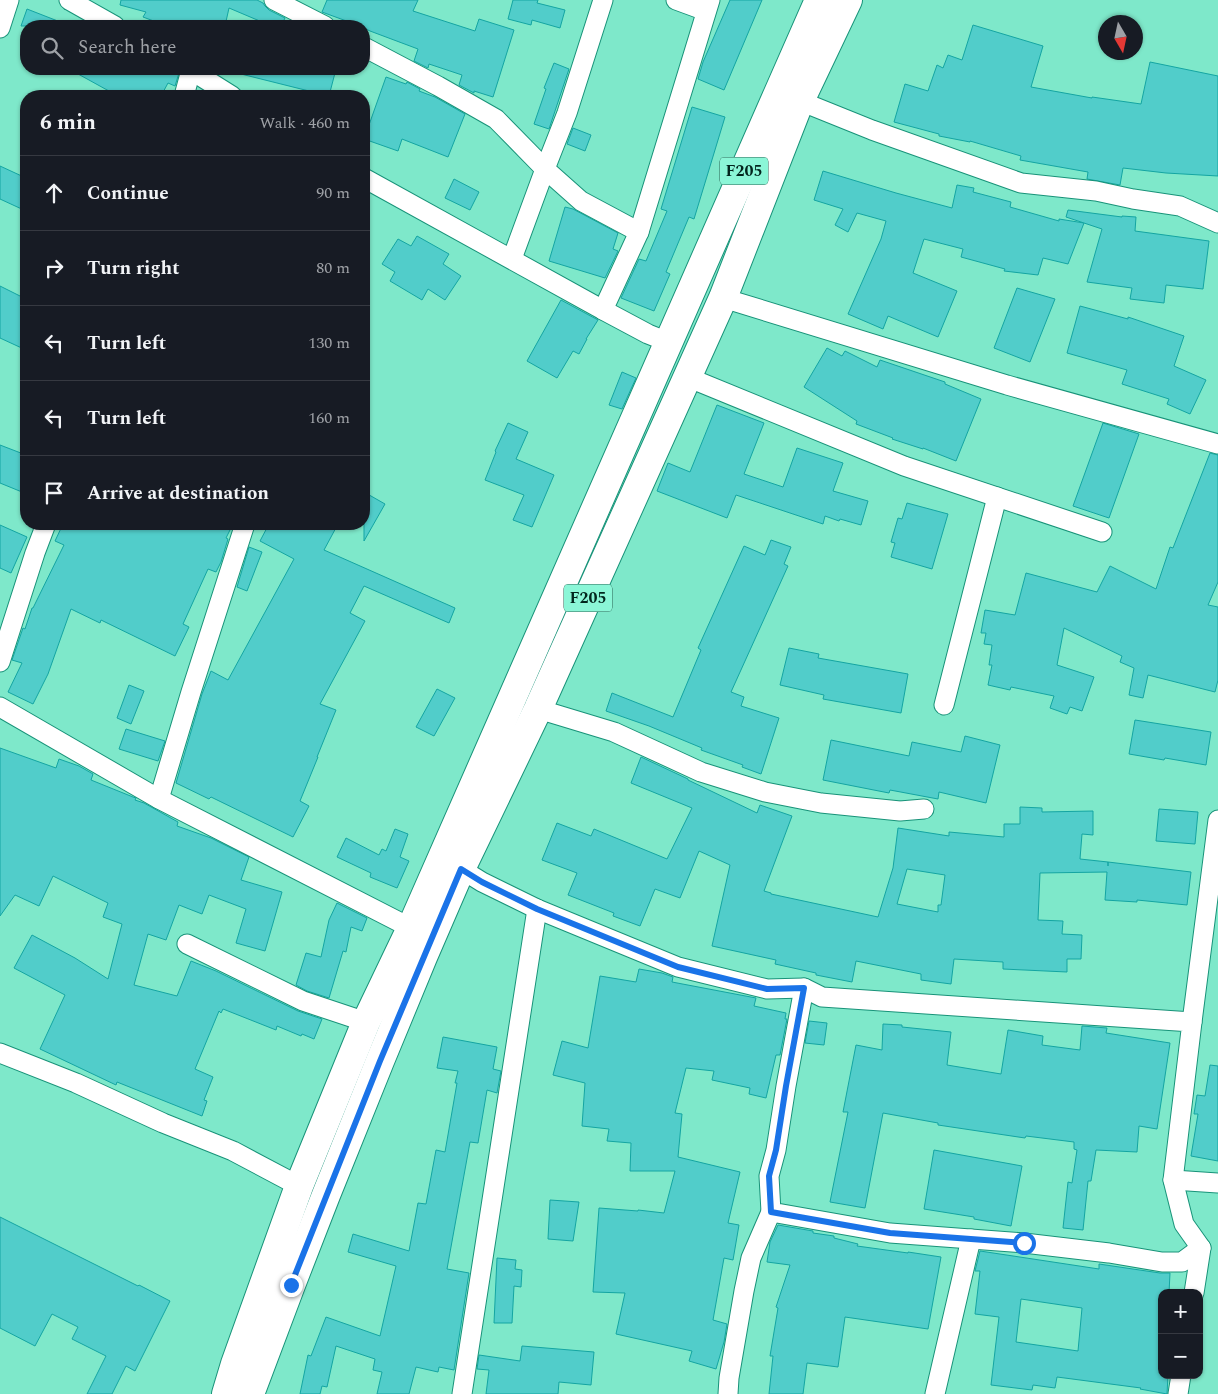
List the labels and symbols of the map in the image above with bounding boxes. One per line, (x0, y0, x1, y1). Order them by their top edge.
north arrow (1098, 15, 1143, 60)
road number: F205 (720, 158, 768, 185)
road number: F205 (564, 584, 612, 612)
route start (1013, 1232, 1036, 1255)
route end (280, 1274, 303, 1297)

